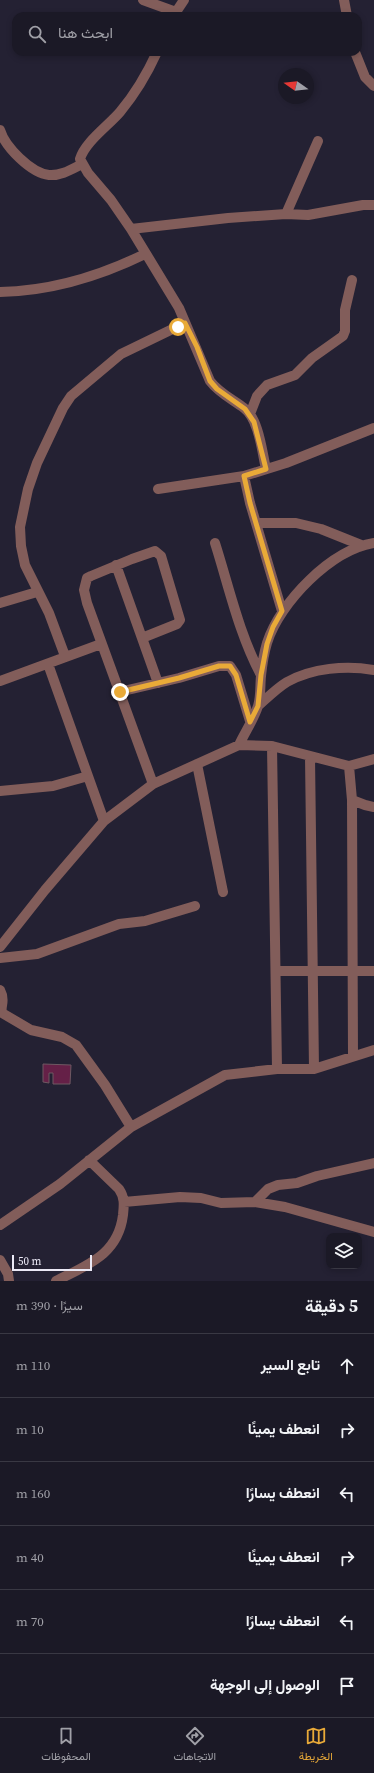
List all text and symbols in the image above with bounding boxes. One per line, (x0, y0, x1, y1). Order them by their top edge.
search box (12, 12, 362, 56)
text: ابحث هنا (58, 22, 113, 43)
icon: search (26, 23, 48, 45)
north arrow (278, 68, 314, 104)
route start (169, 318, 187, 336)
route end (111, 683, 129, 701)
map controls (326, 1233, 362, 1269)
button: layers (326, 1233, 362, 1269)
scale bar (12, 1253, 92, 1272)
text: 50 m (18, 1254, 41, 1269)
text: 5 دقيقة (305, 1294, 358, 1318)
text: سيرًا · 390 m (16, 1297, 83, 1314)
text: تابع السير (261, 1354, 320, 1375)
icon: ahead (336, 1355, 358, 1377)
text: 110 m (16, 1357, 50, 1374)
text: انعطف يمينًا (248, 1418, 320, 1439)
icon: right (336, 1419, 358, 1441)
text: 10 m (16, 1421, 44, 1438)
text: انعطف يسارًا (246, 1482, 320, 1503)
icon: left (336, 1483, 358, 1505)
text: 160 m (16, 1485, 50, 1502)
text: انعطف يمينًا (248, 1546, 320, 1567)
icon: right (336, 1547, 358, 1569)
text: 40 m (16, 1549, 44, 1566)
text: انعطف يسارًا (246, 1610, 320, 1631)
icon: left (336, 1611, 358, 1633)
text: 70 m (16, 1613, 44, 1630)
text: الوصول إلى الوجهة (210, 1674, 320, 1695)
icon: arrive (336, 1675, 358, 1697)
tab: المحفوظات (41, 1725, 91, 1766)
tab: الاتجاهات (173, 1725, 216, 1766)
tab: الخريطة (299, 1725, 333, 1766)

